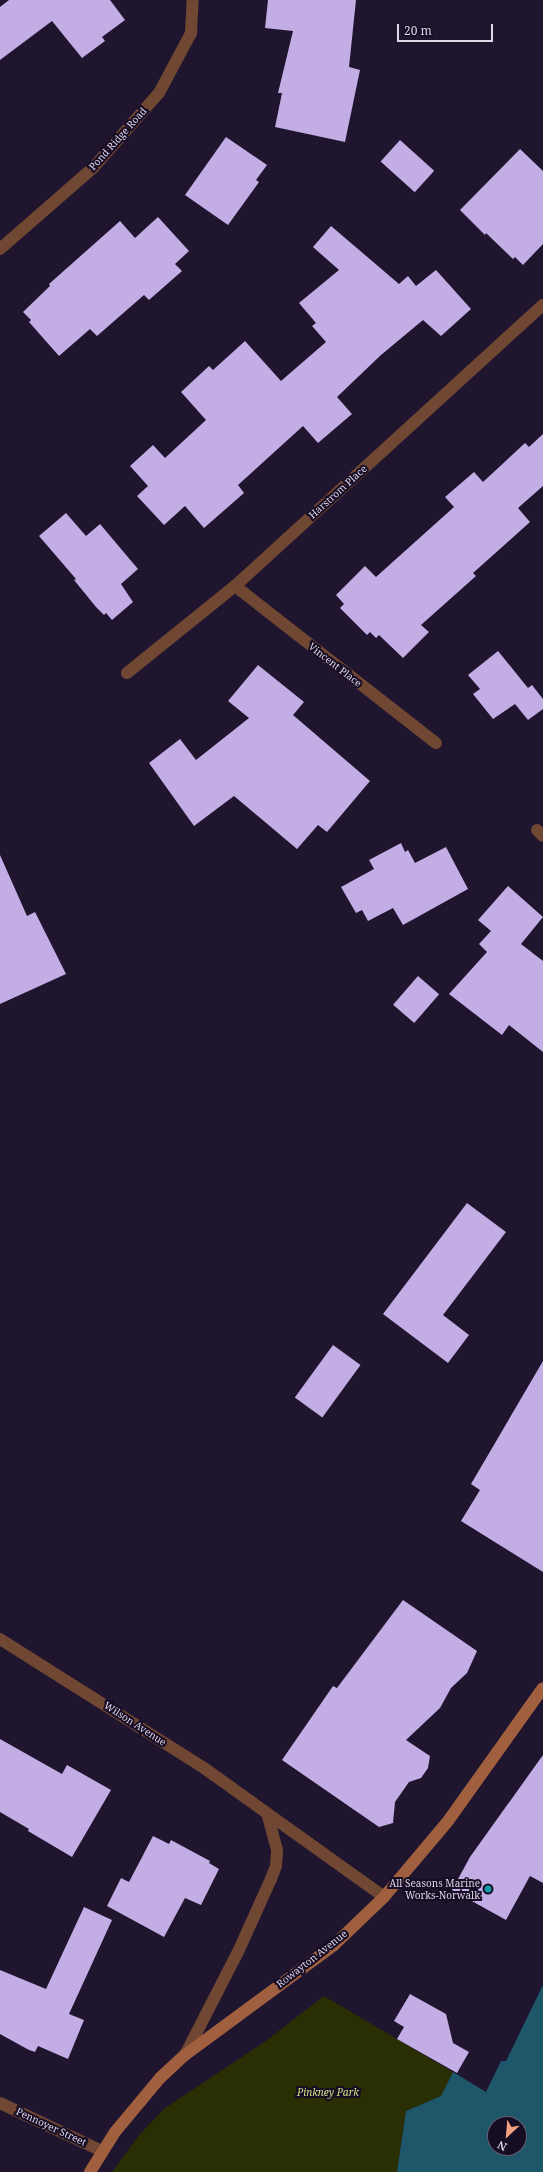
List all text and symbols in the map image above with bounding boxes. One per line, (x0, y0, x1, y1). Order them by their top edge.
scale bar (399, 16, 495, 42)
text: 20 m (404, 22, 432, 39)
street label: Pond Ridge Road (87, 105, 149, 173)
street label: Harstrom Place (307, 463, 369, 521)
street label: Vincent Place (306, 640, 364, 690)
street label: Wilson Avenue (102, 1699, 168, 1749)
place label: All Seasons Marine Works-Norwalk (389, 1877, 480, 1900)
marker: All Seasons Marine Works-Norwalk (483, 1884, 493, 1894)
street label: Rowayton Avenue (274, 1928, 350, 1990)
park label: Pinkney Park (297, 2087, 359, 2099)
street label: Pennoyer Street (14, 2105, 88, 2149)
north arrow (487, 2116, 527, 2156)
text: N (495, 2138, 509, 2155)

